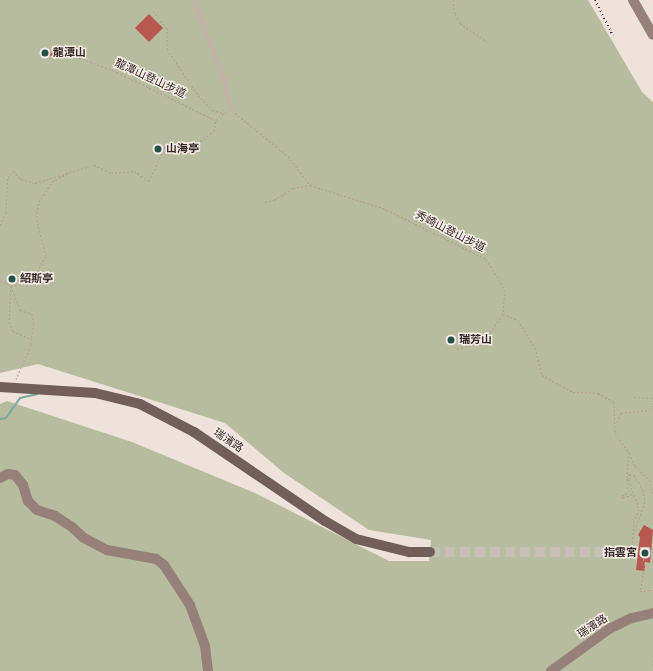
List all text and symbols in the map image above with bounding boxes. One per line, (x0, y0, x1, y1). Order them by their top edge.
place label: 龍潭山 (53, 46, 86, 60)
marker: 龍潭山 (40, 48, 50, 58)
street label: 龍潭山登山步道 (112, 57, 188, 101)
place label: 山海亭 (166, 142, 199, 156)
marker: 山海亭 (153, 144, 163, 154)
street label: 秀崎山登山步道 (413, 209, 487, 255)
place label: 紹斯亭 (20, 272, 53, 286)
marker: 紹斯亭 (7, 274, 17, 284)
place label: 瑞芳山 (459, 333, 492, 347)
marker: 瑞芳山 (446, 335, 456, 345)
street label: 瑞濱路 (211, 426, 245, 456)
place label: 指雲宮 (604, 546, 637, 560)
marker: 指雲宮 (640, 548, 650, 558)
street label: 瑞濱路 (576, 612, 610, 642)

